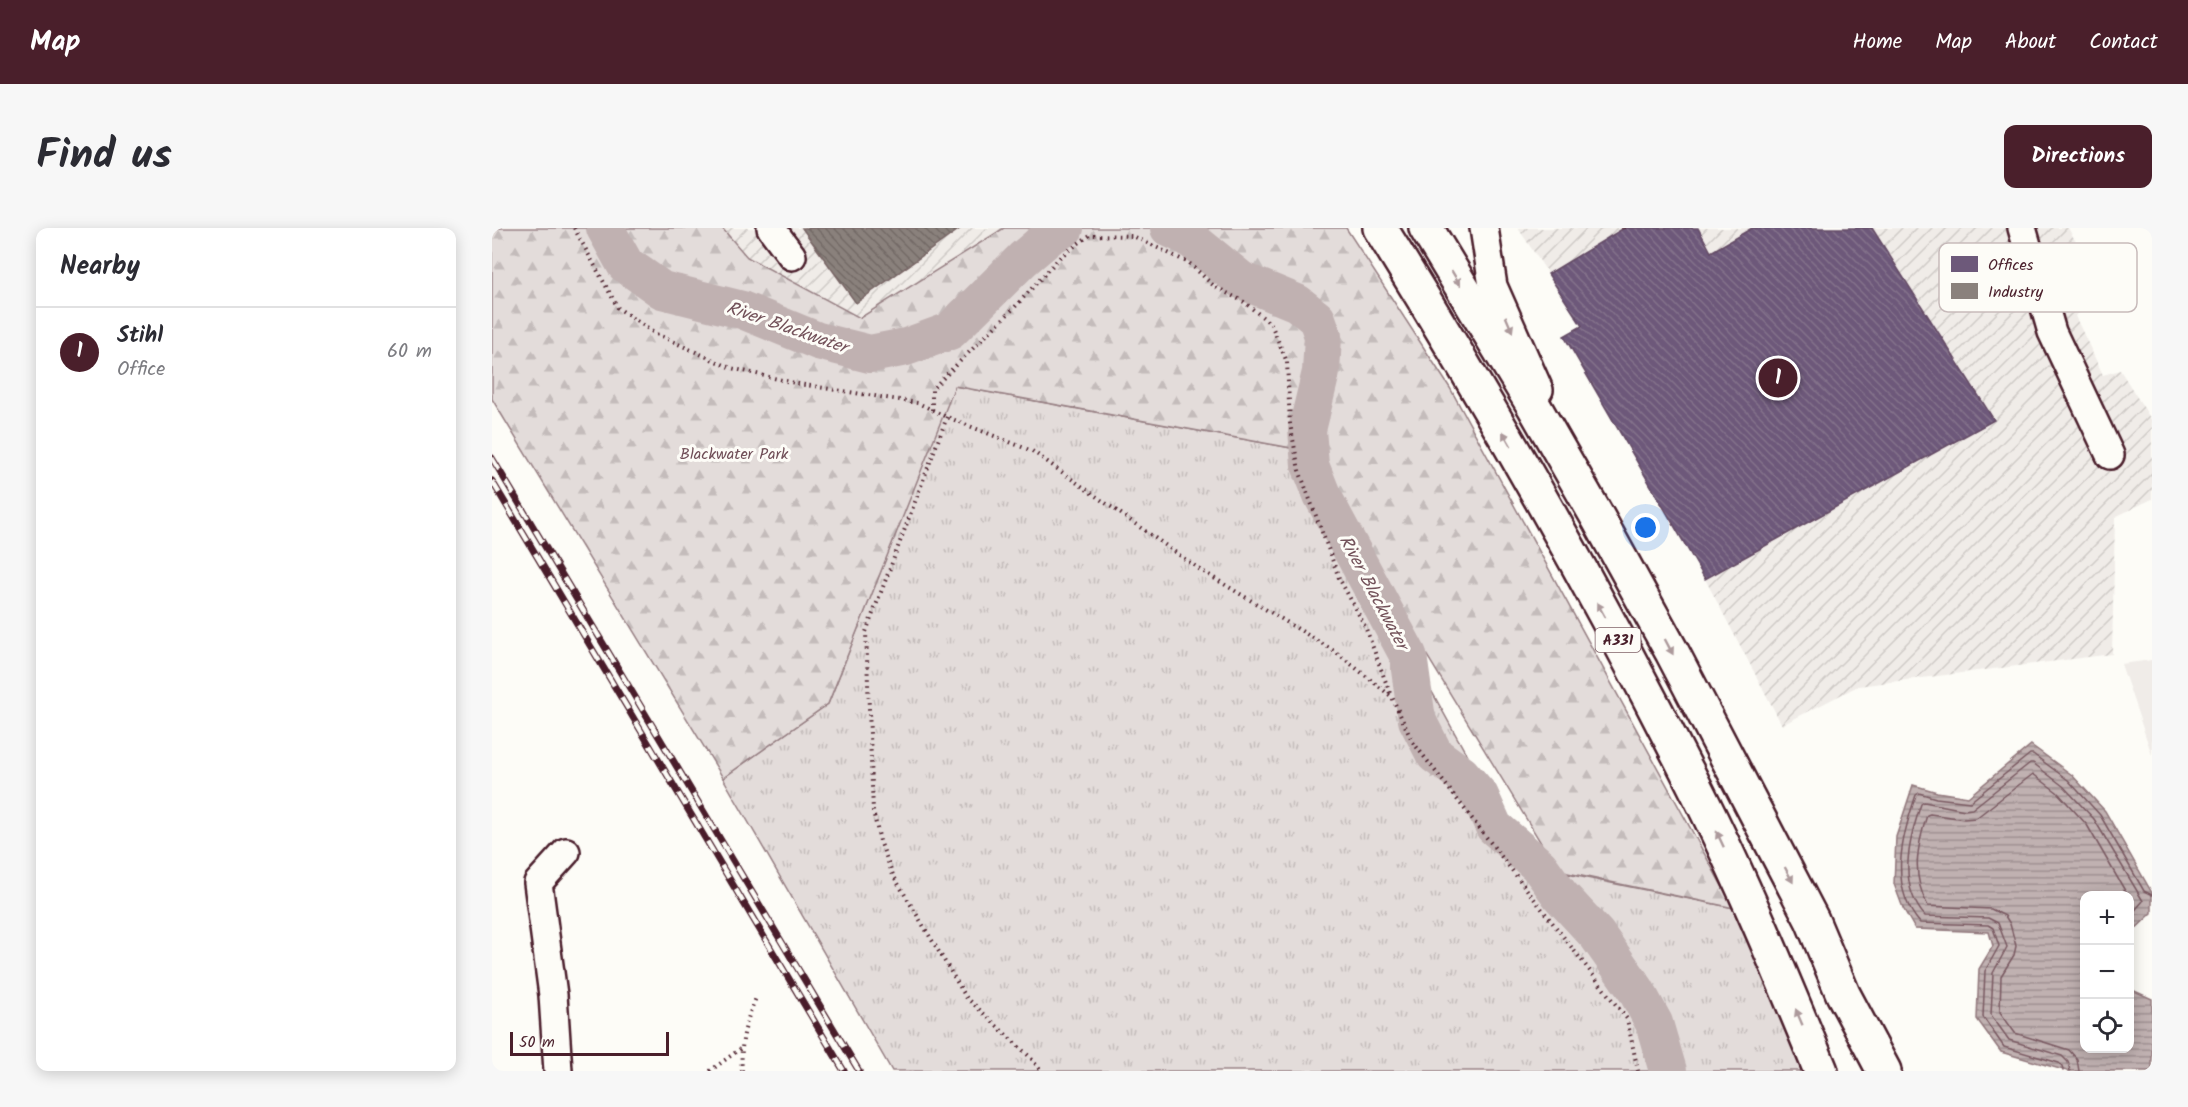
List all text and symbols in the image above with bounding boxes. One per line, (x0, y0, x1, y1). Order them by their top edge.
text: Map (30, 20, 81, 65)
text: Home (1853, 26, 1902, 59)
text: Map (1935, 26, 1972, 59)
text: About (2005, 26, 2056, 59)
text: Contact (2089, 26, 2158, 59)
text: Find us (36, 123, 172, 190)
button: Directions (2004, 125, 2152, 188)
legend (1939, 243, 2137, 312)
text: Nearby (60, 246, 140, 288)
text: Offices (1988, 253, 2034, 278)
one-way arrow (1451, 270, 1461, 287)
text: Industry (1988, 280, 2043, 305)
water label: River Blackwater (722, 294, 855, 364)
one-way arrow (1504, 316, 1514, 334)
text: Stihl (117, 319, 163, 354)
text: 1 (76, 336, 83, 368)
text: 60 m (387, 336, 432, 368)
text: Office (117, 354, 165, 386)
pin: 1 (1758, 356, 1798, 400)
one-way arrow (1502, 431, 1513, 447)
park label: Blackwater Park (680, 442, 789, 467)
your location (1631, 513, 1660, 542)
water label: River Blackwater (1330, 530, 1417, 659)
one-way arrow (1596, 601, 1606, 618)
road number: A331 (1596, 628, 1640, 652)
one-way arrow (1664, 639, 1674, 656)
one-way arrow (1715, 830, 1724, 847)
one-way arrow (1784, 867, 1794, 884)
map controls (2080, 891, 2134, 1053)
button: + (2080, 891, 2134, 945)
button: − (2080, 945, 2134, 999)
button: locate (2080, 999, 2134, 1053)
one-way arrow (1794, 1008, 1803, 1026)
scale bar (510, 1029, 669, 1056)
text: 50 m (519, 1030, 555, 1055)

